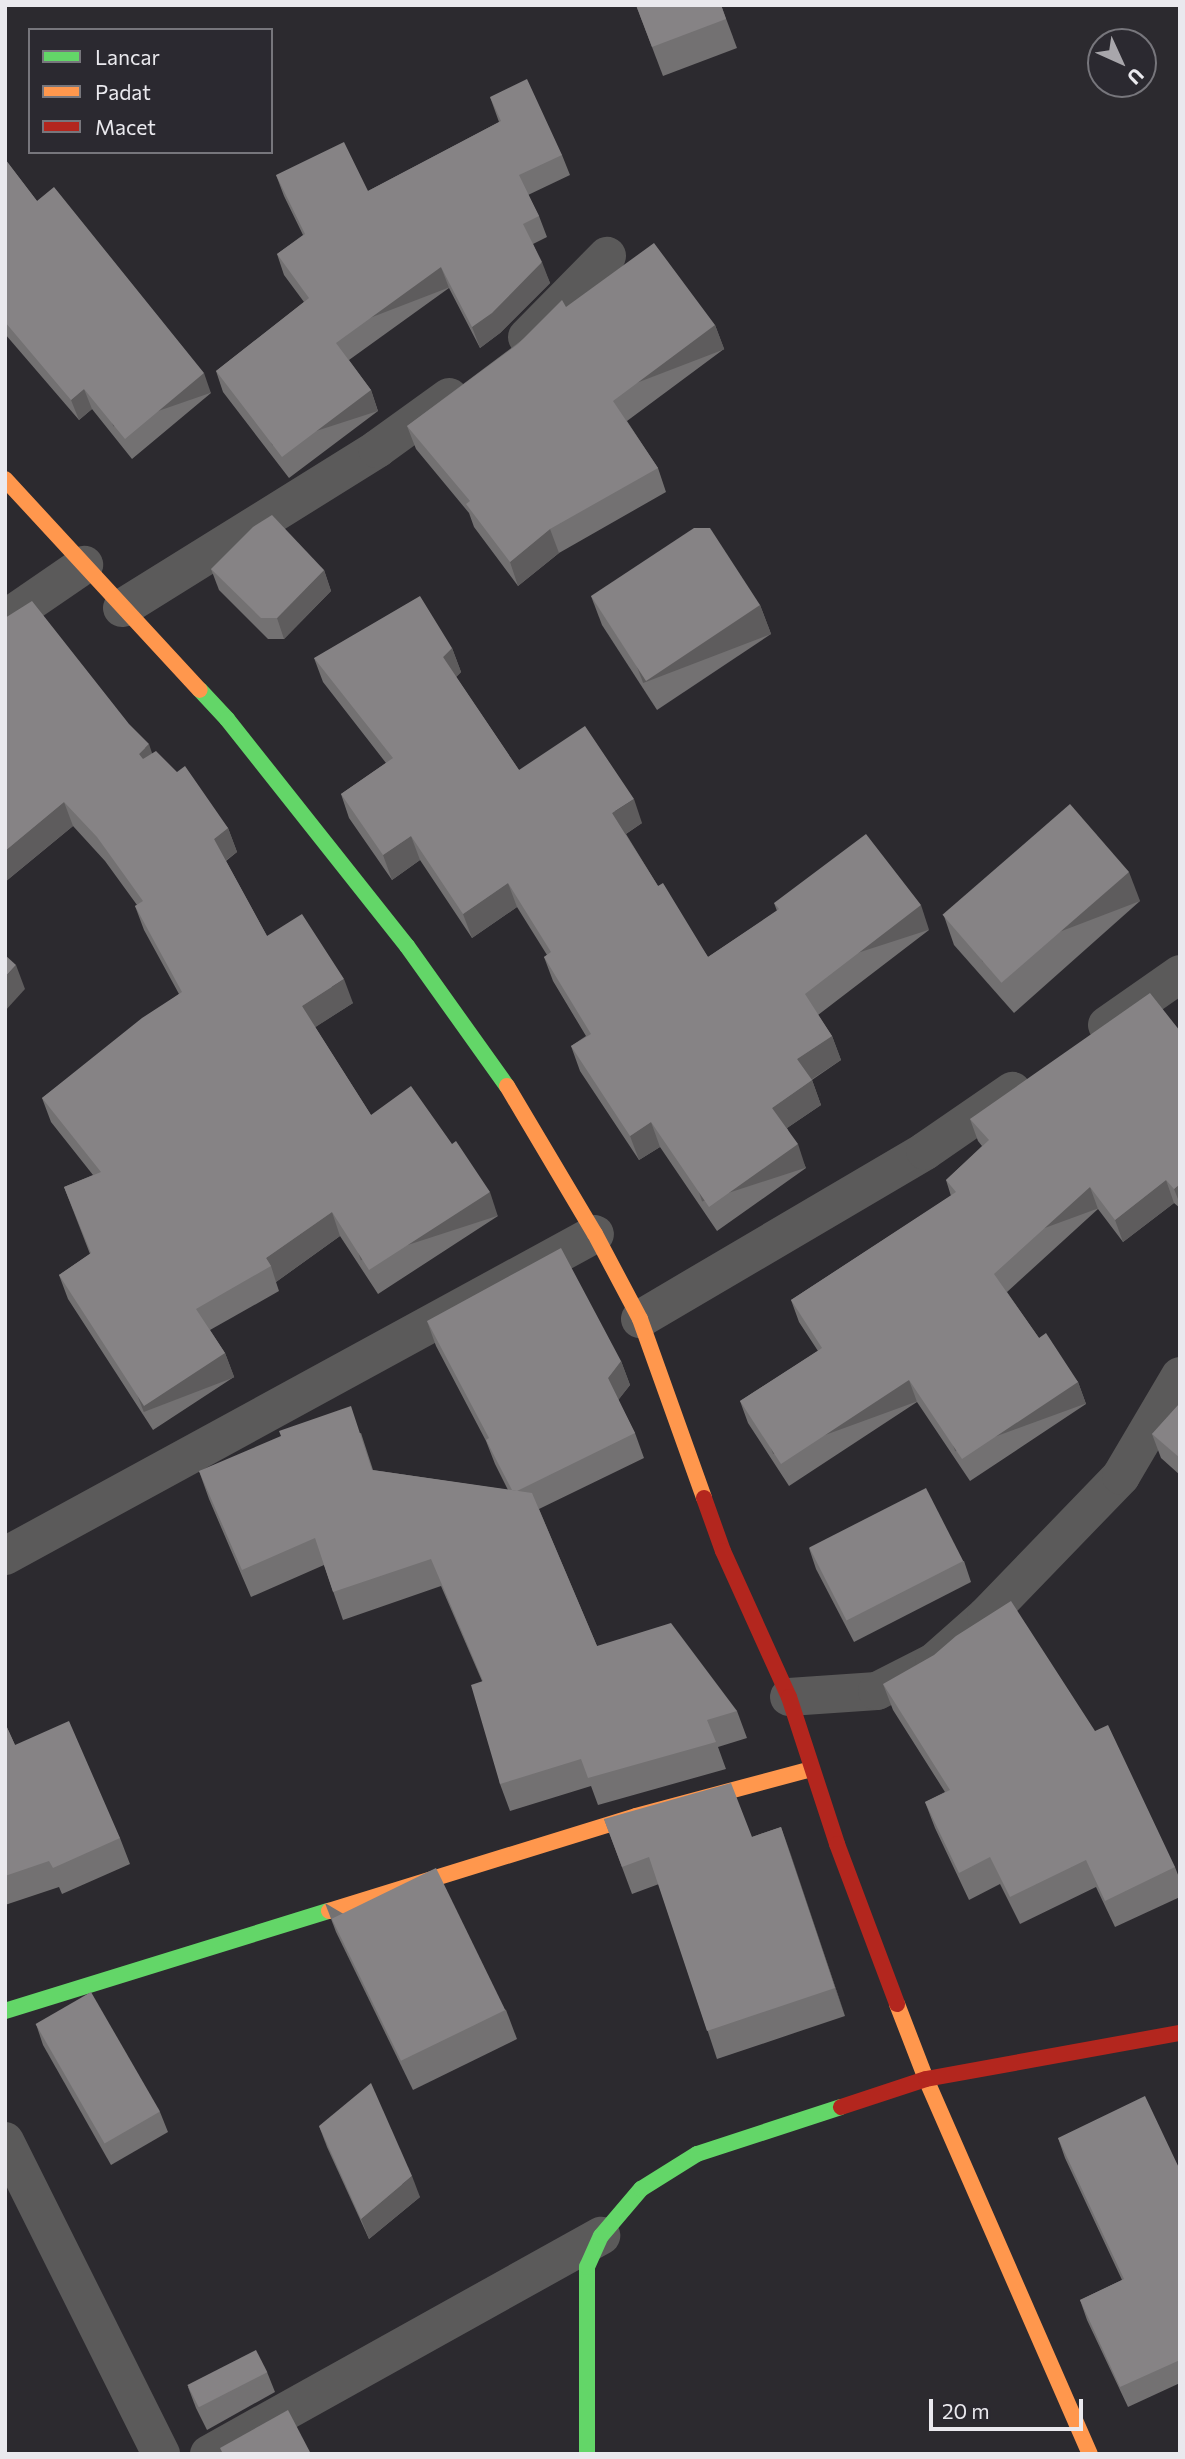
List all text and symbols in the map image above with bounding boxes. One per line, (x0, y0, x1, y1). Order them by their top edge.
legend (28, 28, 273, 154)
north arrow (1087, 28, 1157, 98)
text: Lancar (95, 44, 160, 69)
text: U (1123, 64, 1149, 90)
text: Padat (95, 79, 151, 104)
text: Macet (95, 114, 156, 139)
scale bar (933, 2386, 1087, 2430)
text: 20 m (942, 2398, 990, 2423)

